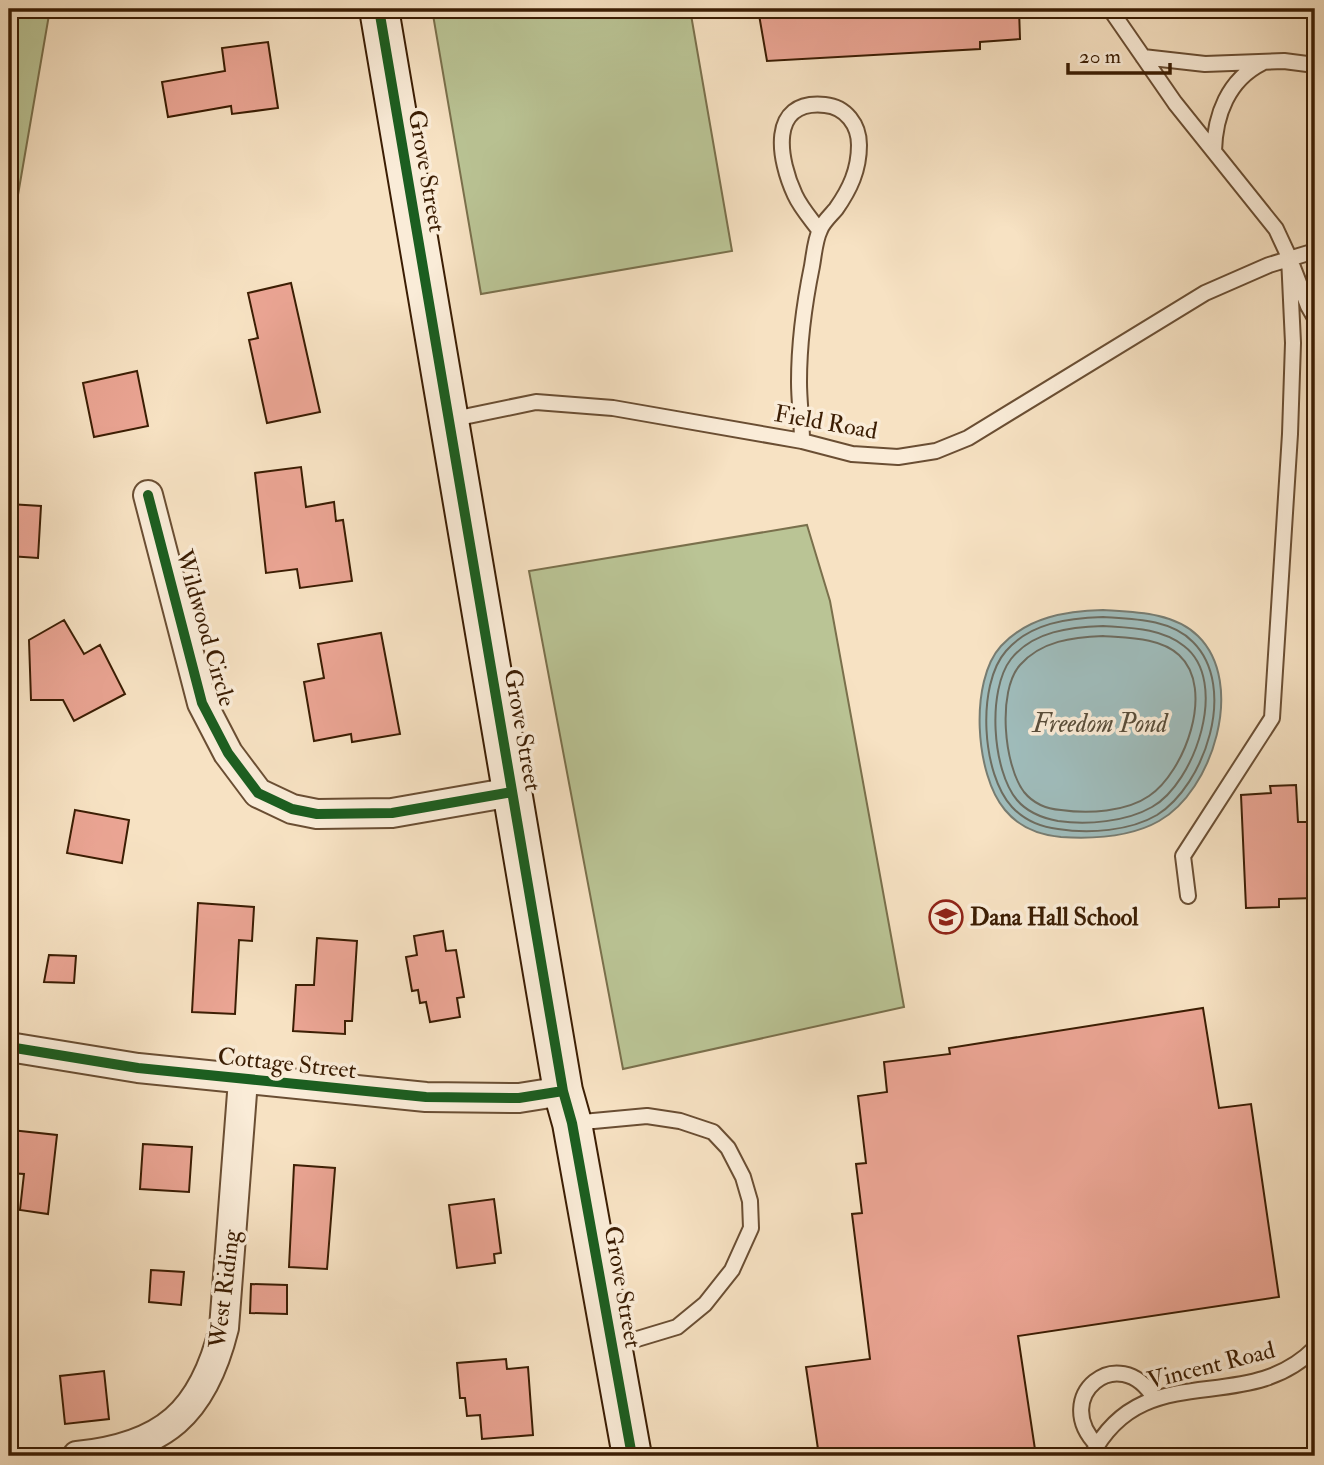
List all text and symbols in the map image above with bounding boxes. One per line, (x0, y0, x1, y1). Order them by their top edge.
scale bar (1068, 32, 1170, 76)
text: 20 m (1079, 43, 1121, 70)
street label: Grove Street (401, 108, 453, 235)
street label: Field Road (772, 398, 880, 447)
street label: Wildwood Circle (168, 545, 243, 710)
street label: Grove Street (497, 667, 549, 794)
water label: Freedom Pond (1031, 708, 1170, 740)
school or university icon: Dana Hall School (927, 898, 965, 936)
place label: Dana Hall School (970, 902, 1139, 933)
street label: Cottage Street (216, 1041, 358, 1086)
street label: Grove Street (597, 1224, 649, 1351)
street label: West Riding (202, 1227, 247, 1351)
street label: Vincent Road (1144, 1335, 1278, 1396)

